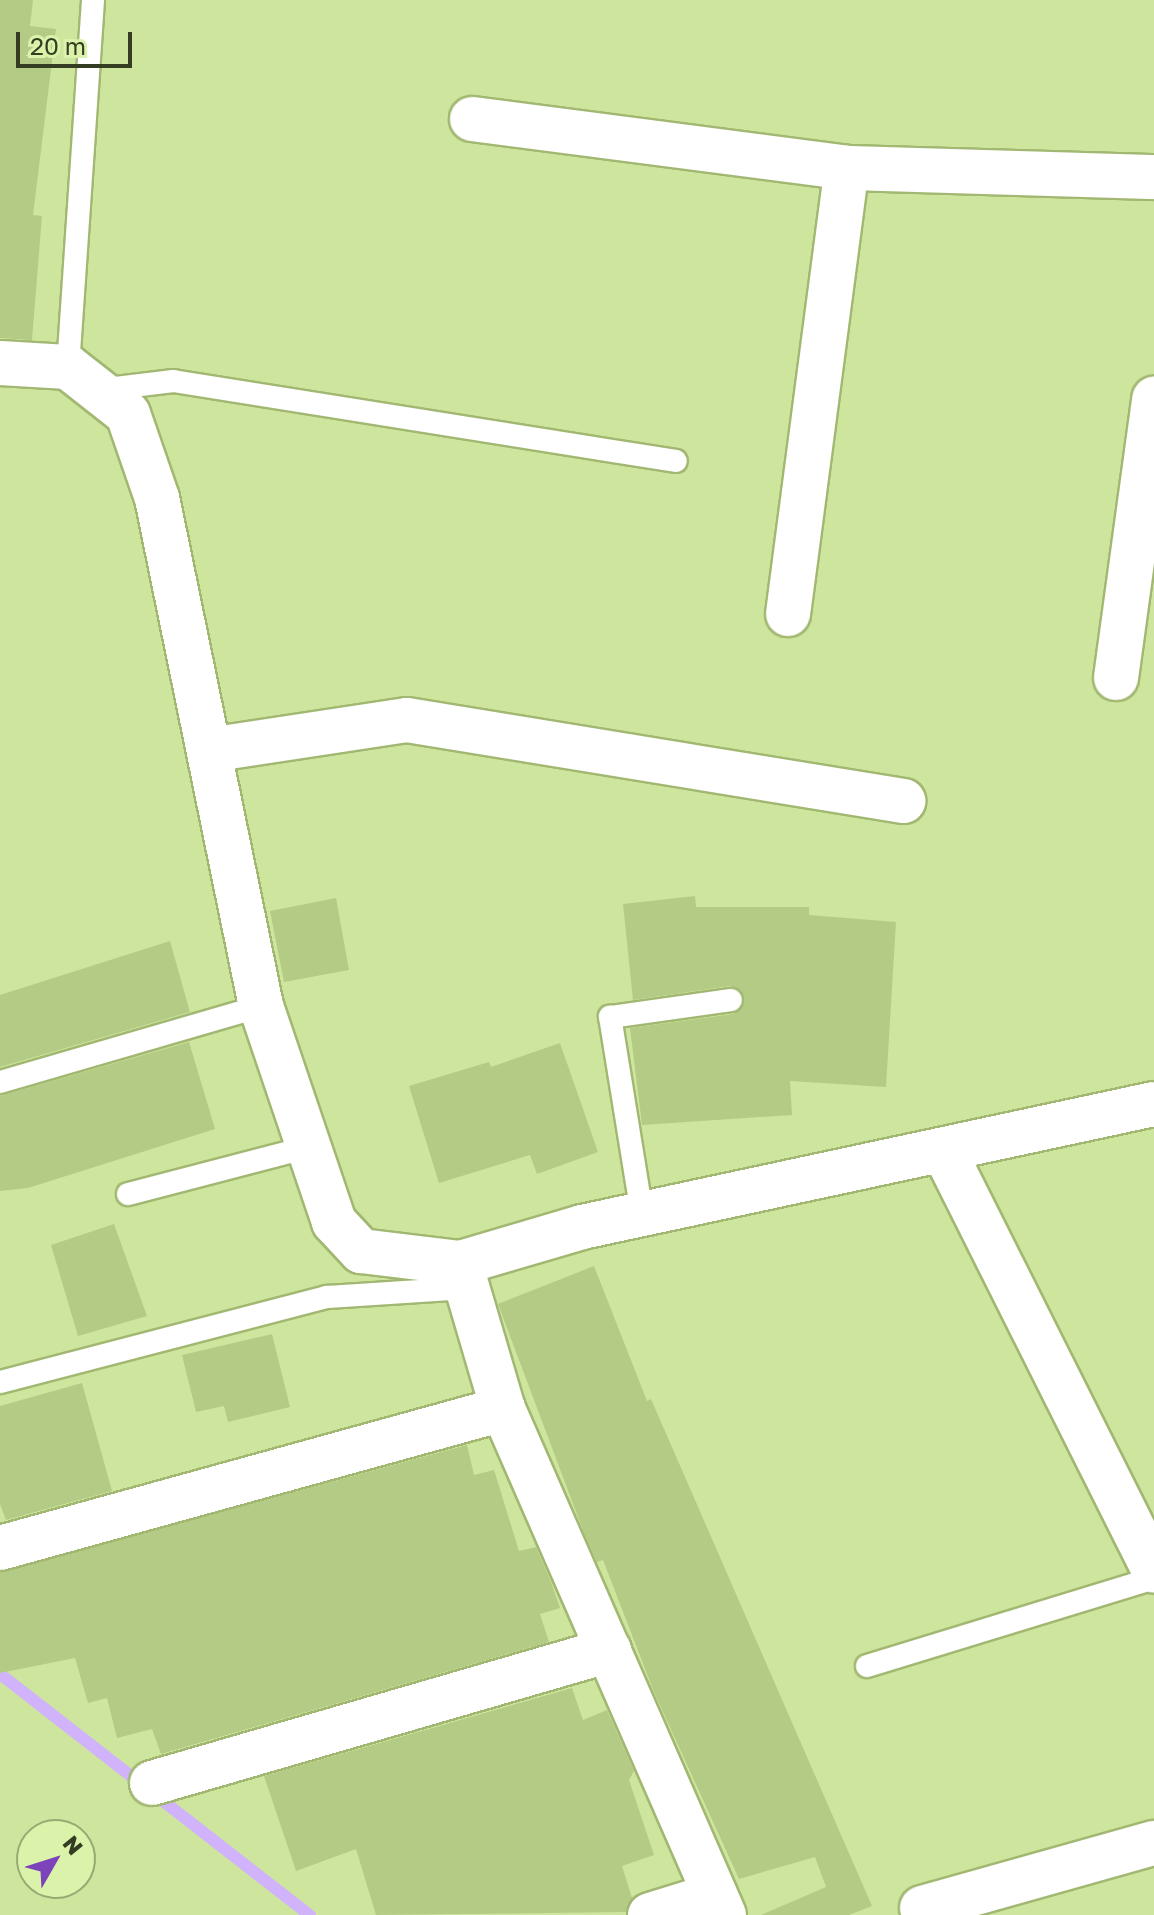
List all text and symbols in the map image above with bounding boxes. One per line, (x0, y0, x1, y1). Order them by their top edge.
scale bar (20, 16, 136, 66)
text: 20 m (30, 31, 86, 60)
north arrow (16, 1819, 96, 1899)
text: N (58, 1830, 89, 1860)

